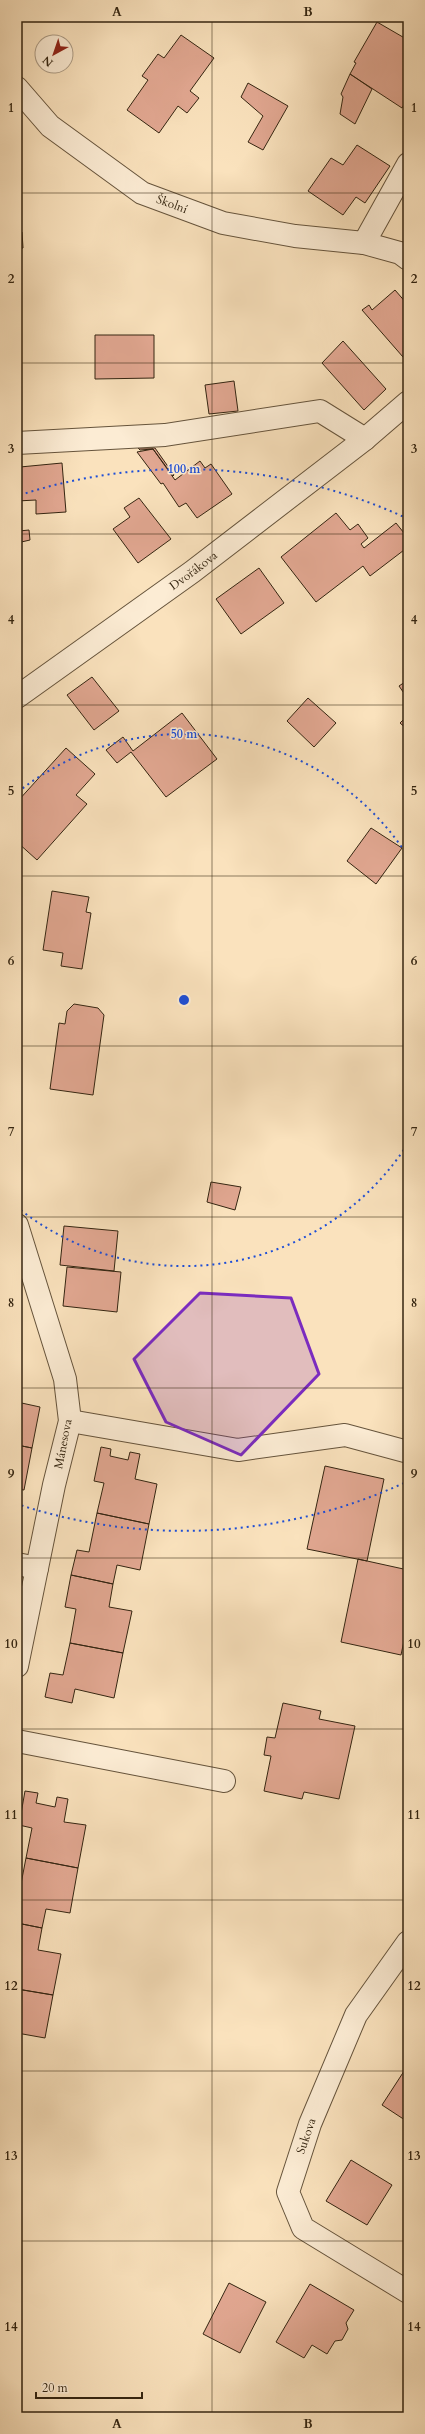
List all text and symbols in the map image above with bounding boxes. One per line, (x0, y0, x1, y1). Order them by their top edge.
text: A (112, 3, 122, 21)
text: B (303, 3, 313, 21)
north arrow (34, 34, 74, 74)
text: N (39, 52, 56, 70)
text: 1 (8, 99, 14, 117)
text: 1 (411, 99, 417, 117)
street label: Školní (154, 190, 190, 217)
text: 2 (8, 270, 15, 288)
text: 2 (411, 270, 418, 288)
text: 3 (8, 440, 15, 458)
text: 3 (411, 440, 418, 458)
text: 100 m (168, 461, 201, 477)
street label: Dvořákova (166, 547, 221, 594)
text: 4 (8, 611, 15, 629)
text: 4 (411, 611, 418, 629)
text: 50 m (171, 726, 198, 742)
text: 5 (8, 782, 14, 800)
text: 5 (411, 782, 417, 800)
text: 6 (8, 952, 15, 970)
text: 6 (411, 952, 418, 970)
centre of rings (177, 993, 191, 1007)
text: 7 (8, 1123, 15, 1141)
text: 7 (411, 1123, 418, 1141)
text: 8 (8, 1294, 14, 1312)
text: 8 (411, 1294, 417, 1312)
street label: Mánesova (50, 1417, 76, 1470)
text: 9 (8, 1465, 15, 1483)
text: 9 (411, 1465, 418, 1483)
text: 10 (4, 1635, 18, 1653)
text: 10 (407, 1635, 421, 1653)
text: 11 (4, 1806, 18, 1824)
text: 11 (407, 1806, 421, 1824)
text: 12 (4, 1977, 18, 1995)
text: 12 (407, 1977, 421, 1995)
street label: Sukova (292, 2115, 320, 2156)
text: 13 (4, 2147, 18, 2165)
text: 13 (407, 2147, 421, 2165)
text: 14 (4, 2318, 18, 2336)
text: 14 (407, 2318, 421, 2336)
scale bar (36, 2374, 142, 2400)
text: 20 m (42, 2380, 69, 2396)
text: A (112, 2415, 122, 2433)
text: B (303, 2415, 313, 2433)

